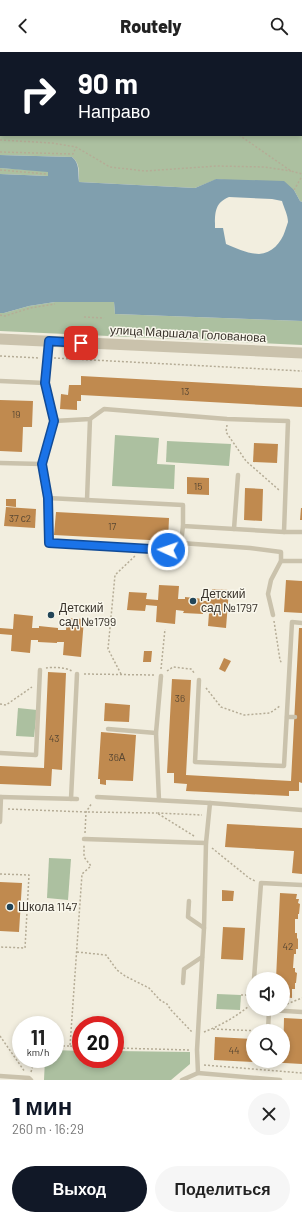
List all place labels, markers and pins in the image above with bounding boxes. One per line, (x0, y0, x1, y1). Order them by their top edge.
pin (64, 326, 98, 360)
place label: Детский сад №1797 (201, 586, 258, 615)
marker: Детский сад №1797 (188, 596, 198, 606)
place label: Детский сад №1799 (59, 600, 116, 629)
marker: Детский сад №1799 (46, 610, 56, 620)
place label: Школа 1147 (18, 899, 78, 913)
marker: Школа 1147 (5, 902, 15, 912)

